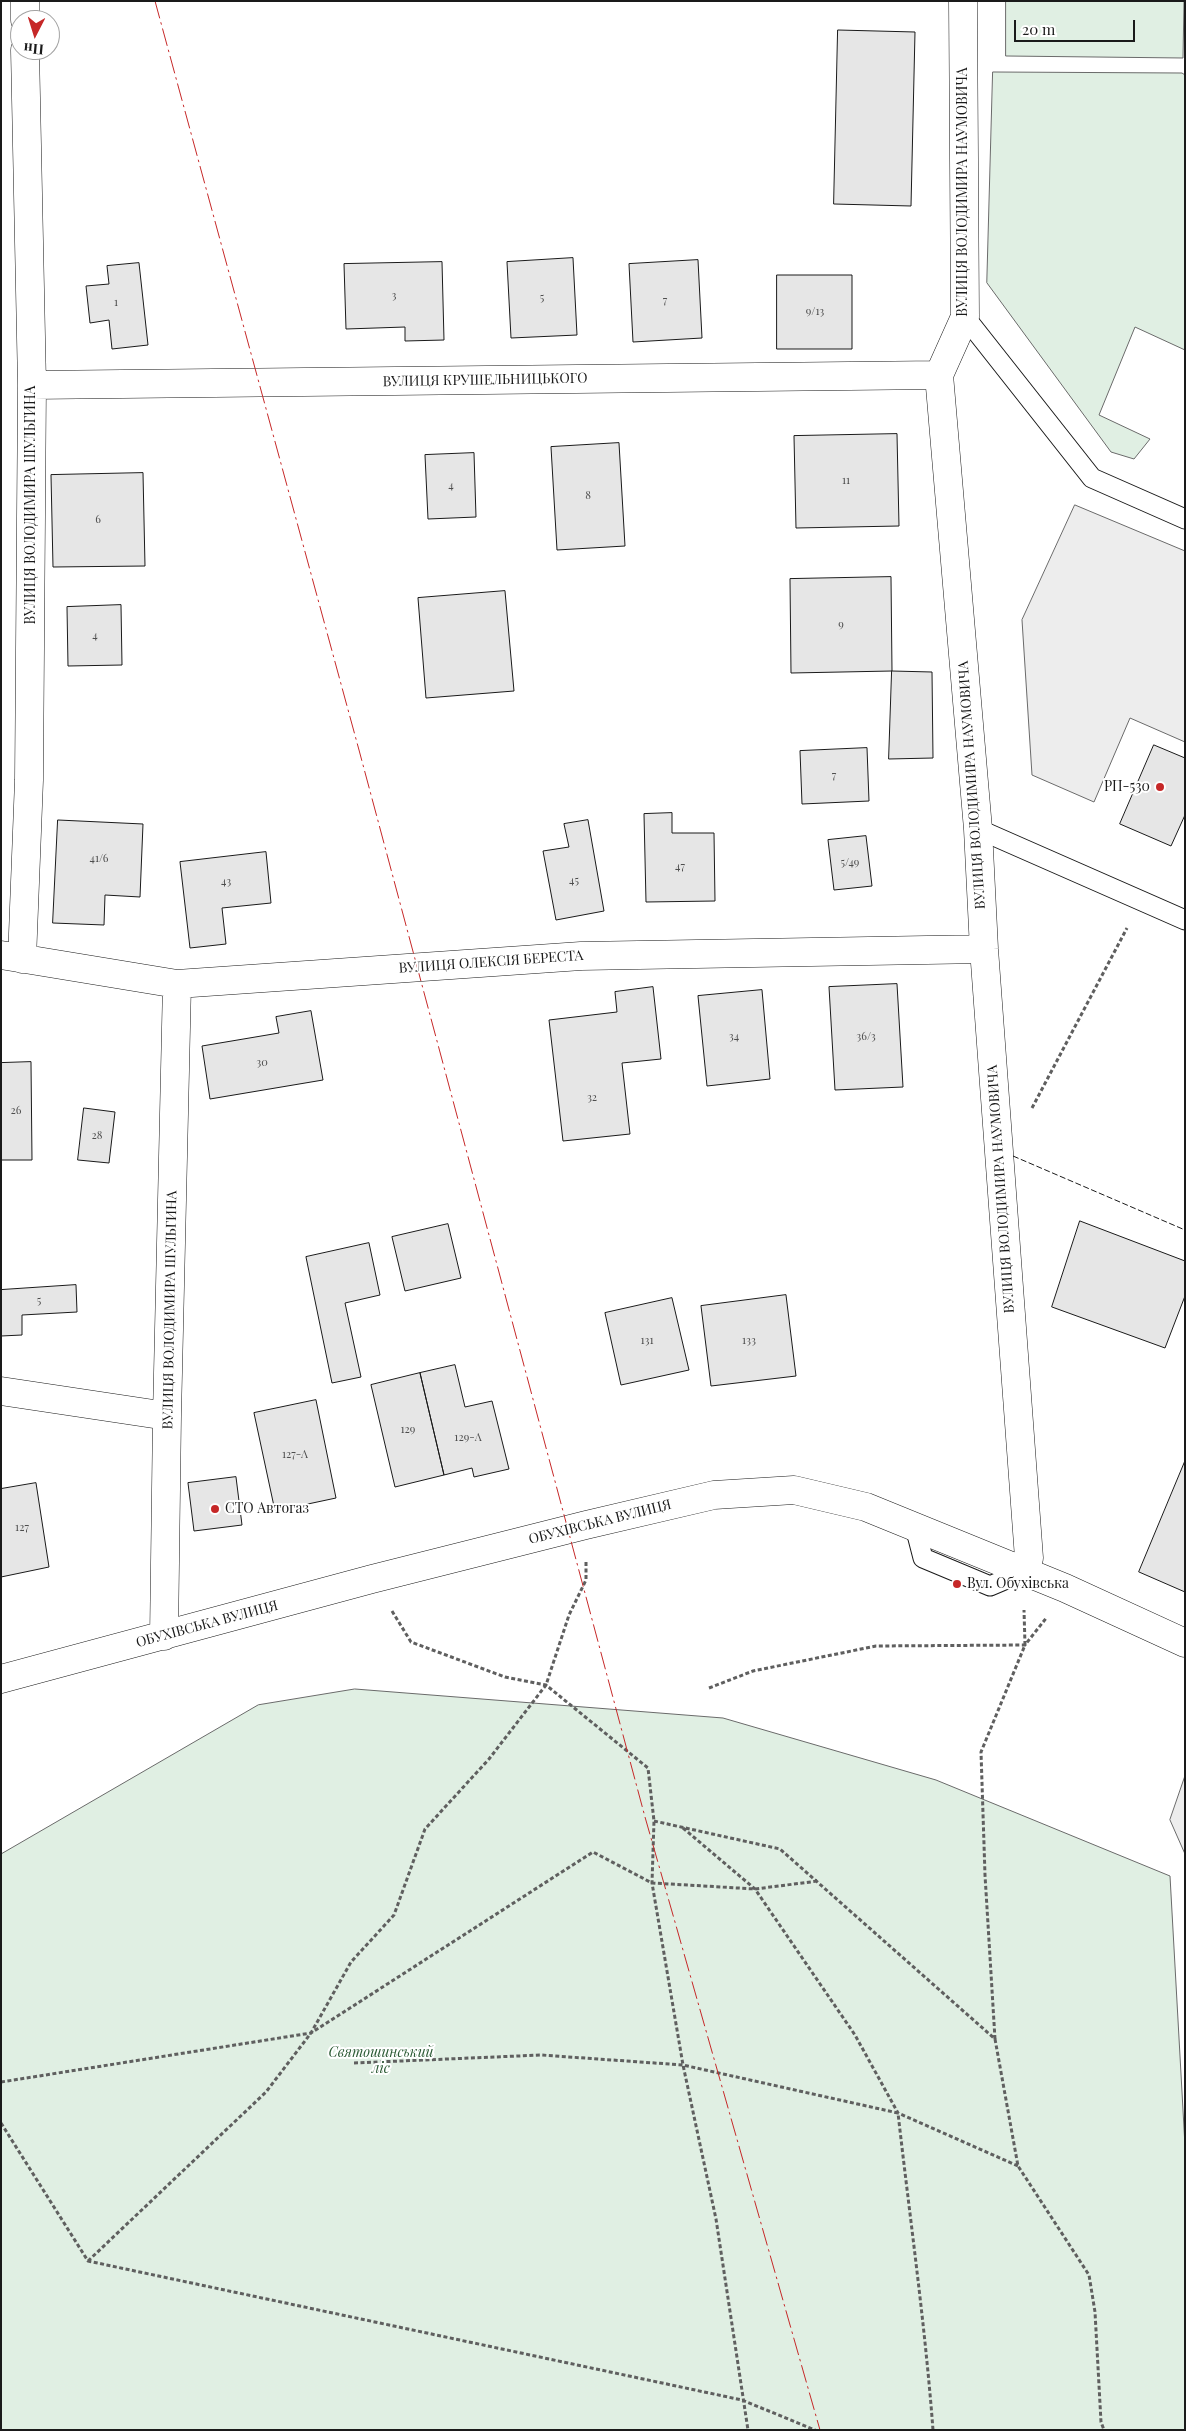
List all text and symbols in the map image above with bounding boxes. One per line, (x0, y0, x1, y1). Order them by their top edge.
north arrow (10, 10, 60, 60)
scale bar (1016, 10, 1137, 42)
text: 20 m (1022, 19, 1055, 39)
text: Пн (23, 39, 45, 60)
street label: ВУЛИЦЯ ВОЛОДИМИРА НАУМОВИЧА (955, 67, 971, 317)
house number: 3 (392, 289, 396, 303)
house number: 5 (540, 291, 544, 305)
house number: 7 (663, 294, 667, 308)
house number: 1 (114, 296, 118, 310)
house number: 9/13 (806, 305, 824, 319)
street label: ВУЛИЦЯ КРУШЕЛЬНИЦЬКОГО (382, 370, 588, 390)
street label: ВУЛИЦЯ ВОЛОДИМИРА ШУЛЬГИНА (23, 386, 39, 624)
house number: 11 (842, 474, 850, 488)
house number: 4 (448, 479, 454, 493)
house number: 8 (585, 489, 591, 503)
house number: 6 (95, 513, 101, 527)
house number: 9 (838, 618, 844, 632)
house number: 4 (92, 629, 98, 643)
street label: ВУЛИЦЯ ВОЛОДИМИРА НАУМОВИЧА (955, 660, 989, 910)
house number: 7 (832, 769, 836, 783)
place label: РП-530 (1104, 779, 1150, 795)
marker: РП-530 (1154, 781, 1166, 793)
house number: 41/6 (89, 852, 109, 866)
house number: 5/49 (841, 856, 859, 870)
house number: 47 (675, 860, 685, 874)
house number: 45 (569, 874, 579, 888)
house number: 43 (221, 875, 231, 889)
street label: ВУЛИЦЯ ОЛЕКСІЯ БЕРЕСТА (398, 947, 584, 977)
house number: 34 (729, 1030, 739, 1044)
house number: 36/3 (856, 1030, 876, 1044)
house number: 30 (256, 1056, 268, 1070)
street label: ВУЛИЦЯ ВОЛОДИМИРА НАУМОВИЧА (984, 1064, 1018, 1314)
house number: 32 (587, 1091, 597, 1105)
house number: 26 (11, 1104, 21, 1118)
house number: 28 (92, 1129, 102, 1143)
street label: ВУЛИЦЯ ВОЛОДИМИРА ШУЛЬГИНА (160, 1190, 180, 1430)
house number: 5 (37, 1294, 41, 1308)
house number: 131 (641, 1334, 653, 1348)
house number: 133 (742, 1334, 756, 1348)
house number: 129 (401, 1423, 415, 1437)
house number: 129-А (454, 1431, 482, 1445)
house number: 127-А (282, 1448, 308, 1462)
street label: ОБУХІВСЬКА ВУЛИЦЯ (527, 1496, 673, 1548)
place label: СТО Автогаз (225, 1501, 309, 1517)
marker: СТО Автогаз (209, 1503, 221, 1515)
house number: 127 (15, 1521, 29, 1535)
place label: Вул. Обухівська (967, 1576, 1069, 1592)
marker: Вул. Обухівська (951, 1578, 963, 1590)
street label: ОБУХІВСЬКА ВУЛИЦЯ (134, 1597, 280, 1651)
park label: Святошинський ліс (328, 2045, 434, 2078)

